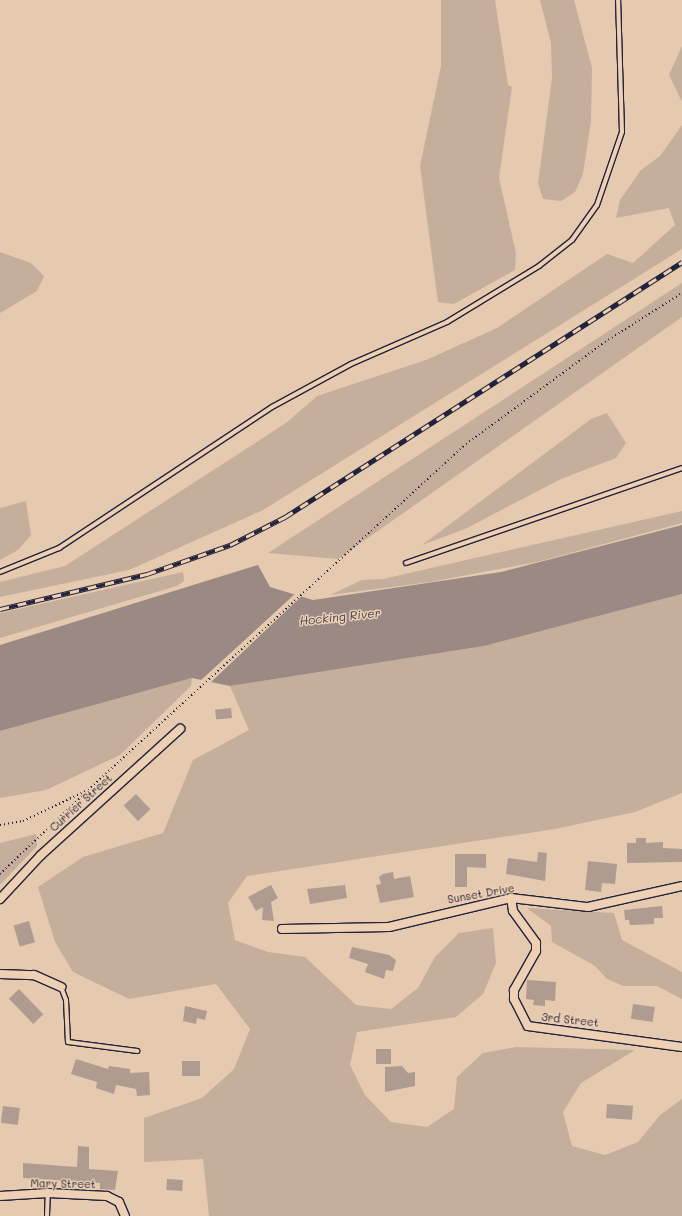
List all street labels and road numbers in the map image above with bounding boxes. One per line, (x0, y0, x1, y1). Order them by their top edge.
street label: Currier Street (47, 772, 115, 834)
street label: Sunset Drive (446, 882, 516, 906)
street label: 3rd Street (541, 1010, 599, 1030)
street label: Mary Street (30, 1177, 96, 1191)

